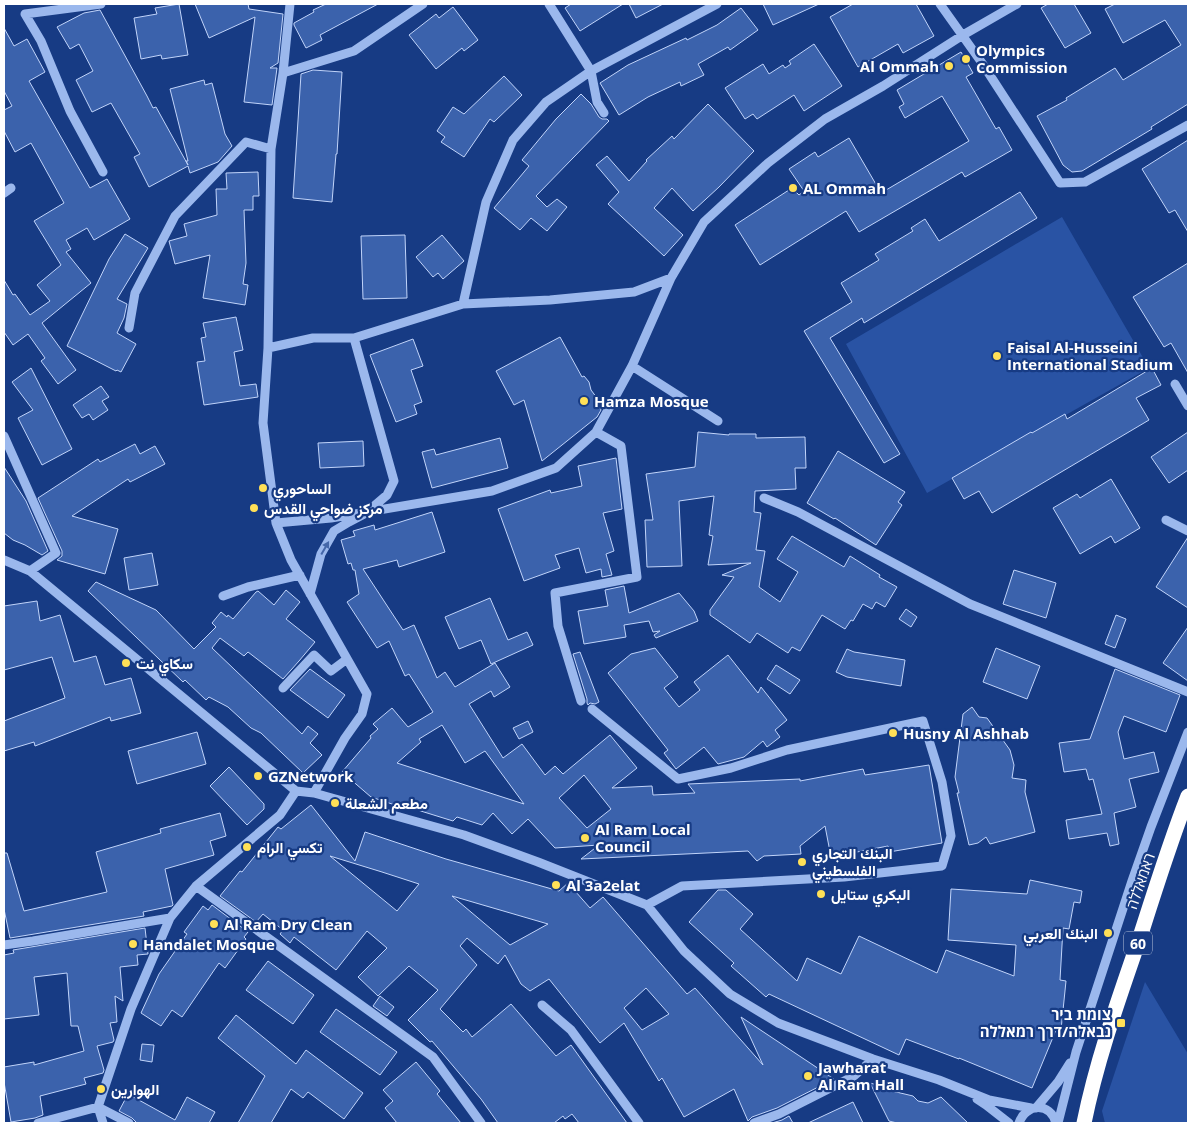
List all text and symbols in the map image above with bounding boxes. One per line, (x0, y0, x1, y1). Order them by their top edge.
place label: Olympics Commission (976, 40, 1068, 77)
marker: Olympics Commission (960, 53, 972, 65)
place label: Al Ommah (860, 56, 939, 76)
marker: Al Ommah (943, 60, 955, 72)
place label: AL Ommah (803, 178, 886, 198)
marker: AL Ommah (787, 182, 799, 194)
place label: Faisal Al-Husseini International Stadium (1007, 337, 1173, 374)
marker: Faisal Al-Husseini International Stadium (991, 350, 1003, 362)
place label: Hamza Mosque (594, 391, 709, 411)
marker: Hamza Mosque (578, 395, 590, 407)
place label: الساحوري (273, 478, 331, 502)
marker: الساحوري (257, 482, 269, 494)
place label: مركز ضواحي القدس (264, 498, 383, 522)
marker: مركز ضواحي القدس (248, 502, 260, 514)
one-way arrow (320, 541, 329, 554)
place label: سكاي نت (136, 653, 193, 677)
marker: سكاي نت (120, 657, 132, 669)
place label: Husny Al Ashhab (903, 723, 1029, 743)
marker: Husny Al Ashhab (887, 727, 899, 739)
place label: GZNetwork (268, 766, 354, 786)
marker: GZNetwork (252, 770, 264, 782)
place label: مطعم الشعلة (345, 793, 428, 814)
marker: مطعم الشعلة (329, 797, 341, 809)
place label: Al Ram Local Council (595, 819, 691, 856)
marker: Al Ram Local Council (579, 832, 591, 844)
place label: تكسي الرام (257, 837, 323, 861)
marker: تكسي الرام (241, 841, 253, 853)
place label: البنك التجاري الفلسطيني (812, 843, 893, 884)
street label: ראמאללה (1121, 850, 1159, 912)
marker: البنك التجاري الفلسطيني (796, 856, 808, 868)
place label: Al 3a2elat (566, 875, 641, 895)
marker: Al 3a2elat (550, 879, 562, 891)
place label: البكري ستايل (831, 884, 910, 908)
marker: البكري ستايل (815, 888, 827, 900)
place label: Al Ram Dry Clean (224, 914, 353, 934)
marker: Al Ram Dry Clean (208, 918, 220, 930)
place label: البنك العربي (1023, 923, 1098, 947)
marker: البنك العربي (1102, 927, 1114, 939)
road number: 60 (1124, 931, 1152, 954)
place label: Handalet Mosque (143, 934, 275, 954)
marker: Handalet Mosque (127, 938, 139, 950)
place label: צומת ביר נבאלה/דרך רמאללה (980, 1004, 1111, 1041)
marker: צומת ביר נבאלה/דרך רמאללה (1115, 1017, 1127, 1029)
place label: Jawharat Al Ram Hall (816, 1057, 904, 1094)
marker: Jawharat Al Ram Hall (802, 1070, 814, 1082)
place label: الهوارين (111, 1079, 159, 1099)
marker: الهوارين (95, 1083, 107, 1095)

